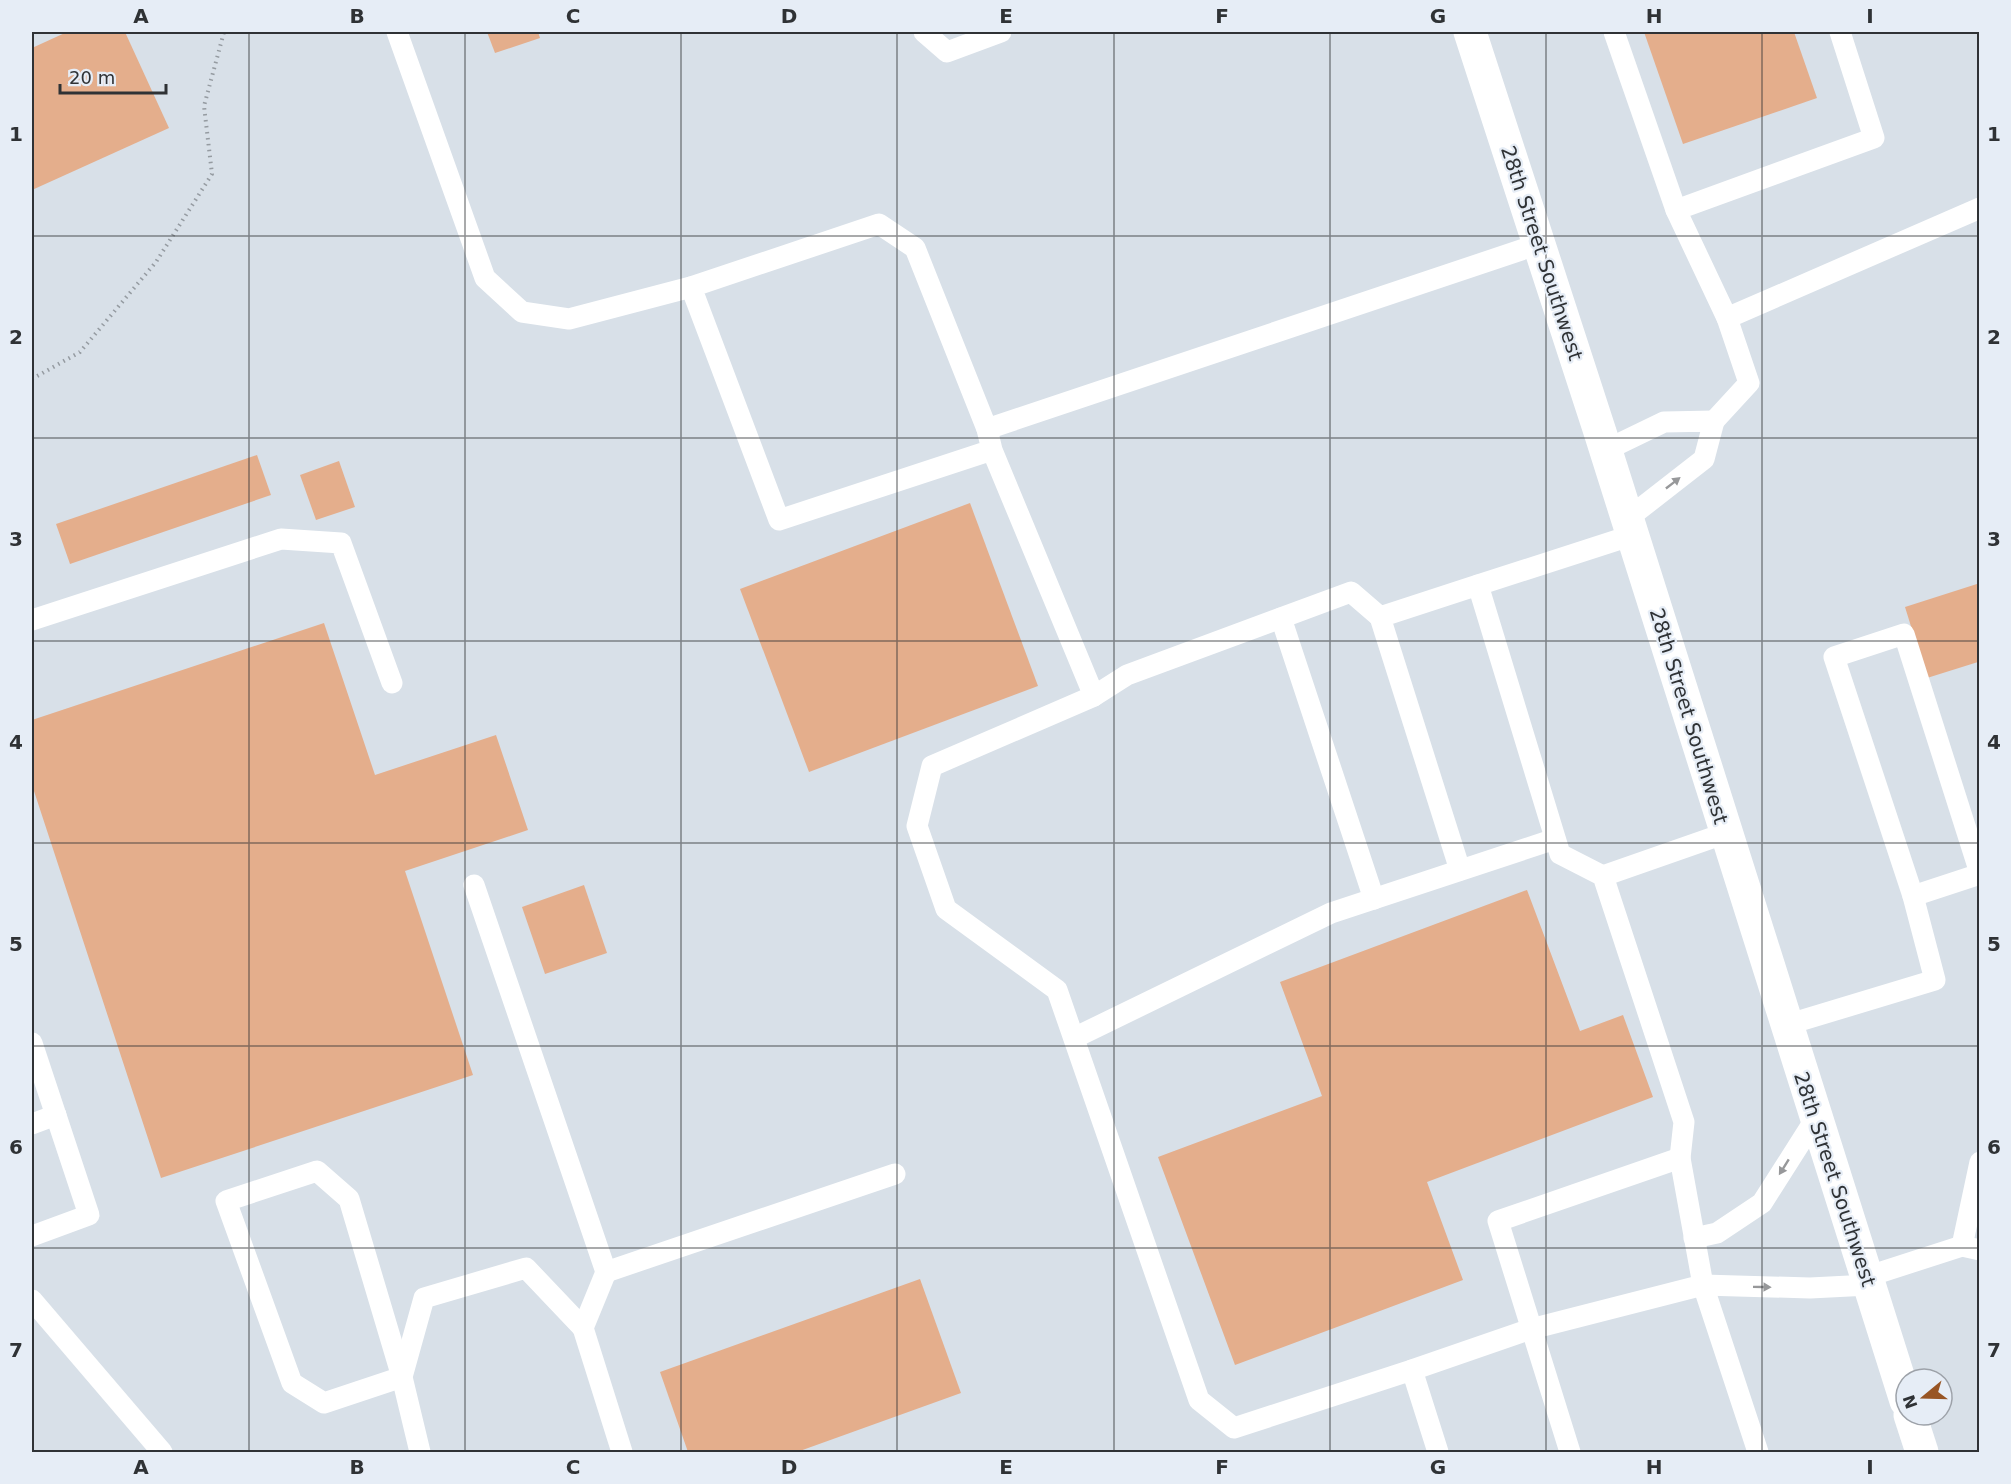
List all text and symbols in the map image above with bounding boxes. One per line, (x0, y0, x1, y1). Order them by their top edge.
text: A (133, 4, 149, 28)
text: B (349, 4, 365, 28)
text: C (566, 4, 580, 28)
text: D (781, 4, 797, 28)
text: E (999, 4, 1013, 28)
text: F (1215, 4, 1229, 28)
text: G (1430, 4, 1446, 28)
text: H (1646, 4, 1662, 28)
text: I (1866, 4, 1874, 28)
scale bar (60, 57, 166, 95)
text: 20 m (69, 67, 115, 88)
text: 1 (9, 122, 23, 146)
text: 1 (1987, 122, 2001, 146)
street label: 28th Street Southwest (1496, 143, 1588, 364)
text: 2 (9, 325, 23, 349)
text: 2 (1987, 325, 2001, 349)
one-way arrow (1665, 476, 1681, 489)
text: 3 (9, 527, 23, 551)
text: 3 (1987, 527, 2001, 551)
street label: 28th Street Southwest (1645, 605, 1733, 827)
text: 4 (9, 730, 23, 754)
text: 4 (1987, 730, 2001, 754)
text: 5 (9, 932, 23, 956)
text: 5 (1987, 932, 2001, 956)
street label: 28th Street Southwest (1789, 1069, 1881, 1290)
text: 6 (9, 1135, 23, 1159)
text: 6 (1987, 1135, 2001, 1159)
one-way arrow (1779, 1159, 1790, 1175)
one-way arrow (1752, 1282, 1771, 1291)
text: 7 (9, 1338, 23, 1362)
text: 7 (1987, 1338, 2001, 1362)
north arrow (1894, 1367, 1954, 1427)
text: N (1899, 1392, 1921, 1411)
text: A (133, 1455, 149, 1479)
text: B (349, 1455, 365, 1479)
text: C (566, 1455, 580, 1479)
text: D (781, 1455, 797, 1479)
text: E (999, 1455, 1013, 1479)
text: F (1215, 1455, 1229, 1479)
text: G (1430, 1455, 1446, 1479)
text: H (1646, 1455, 1662, 1479)
text: I (1866, 1455, 1874, 1479)

